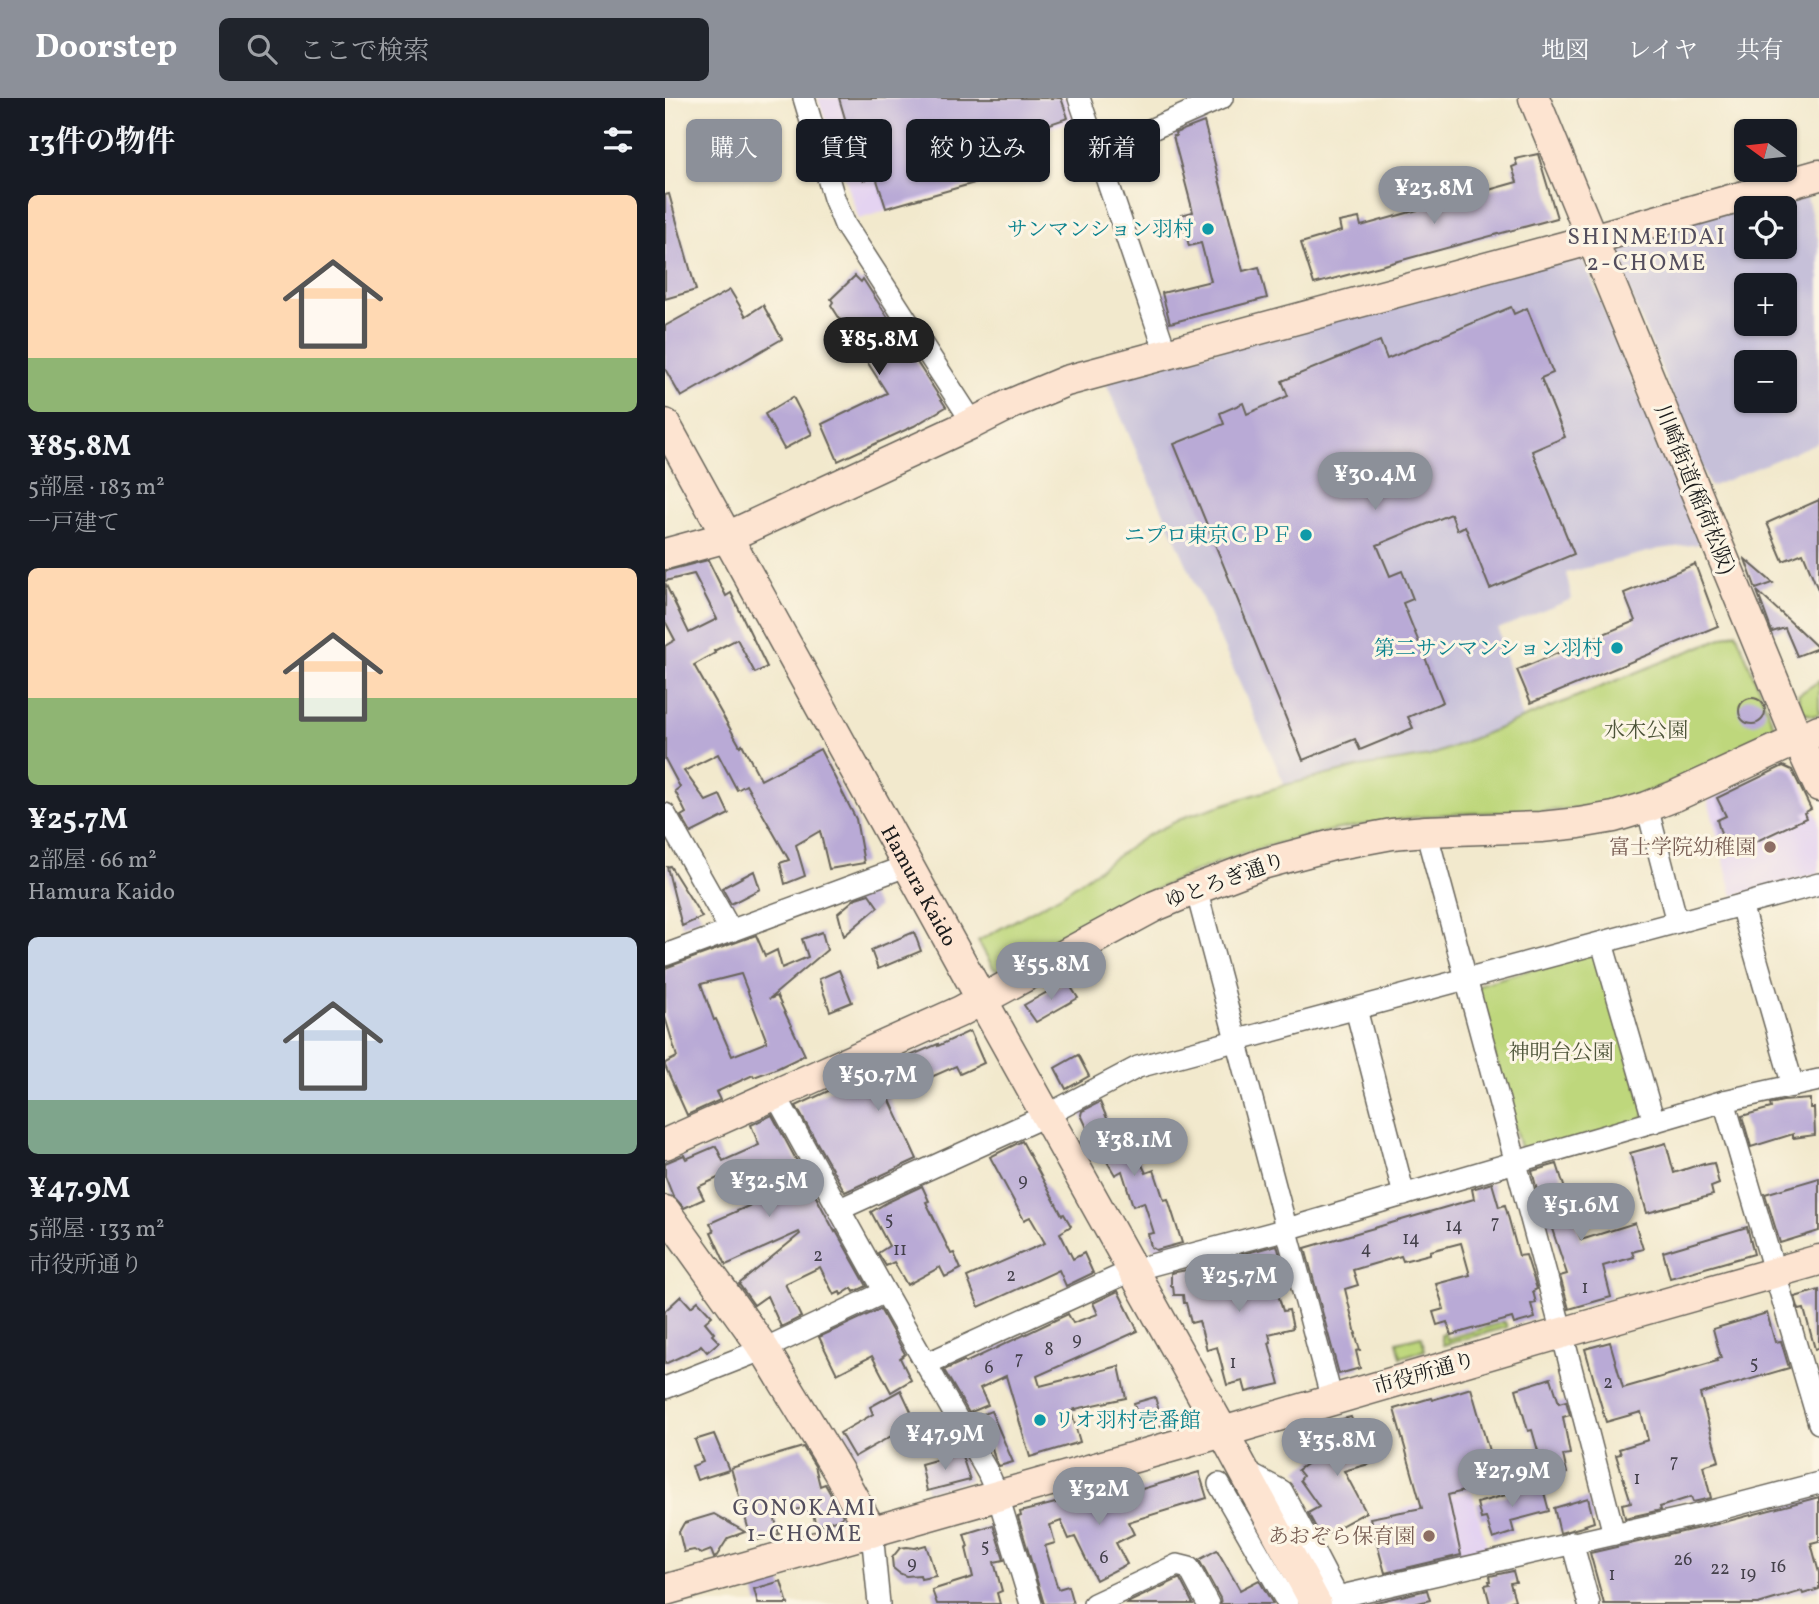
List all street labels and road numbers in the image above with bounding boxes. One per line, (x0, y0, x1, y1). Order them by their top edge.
street label: 川崎街道(稲荷松阪) (1646, 401, 1741, 579)
street label: Hamura Kaido (873, 821, 963, 952)
street label: ゆとろぎ通り (1161, 846, 1290, 917)
street label: 市役所通り (1370, 1346, 1479, 1403)

